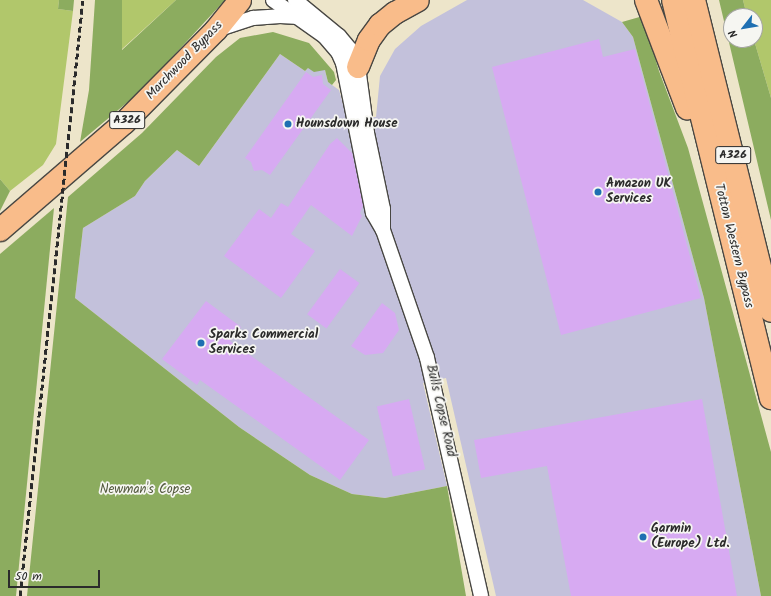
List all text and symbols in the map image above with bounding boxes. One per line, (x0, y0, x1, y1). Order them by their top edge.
north arrow (723, 8, 763, 48)
street label: Marchwood Bypass (143, 18, 227, 104)
text: N (724, 26, 743, 41)
road number: A326 (109, 110, 145, 130)
place label: Hounsdown House (296, 116, 397, 132)
marker: Hounsdown House (283, 119, 293, 129)
road number: A326 (715, 145, 751, 165)
place label: Amazon UK Services (606, 177, 671, 208)
street label: Totton Western Bypass (710, 182, 756, 310)
marker: Amazon UK Services (593, 187, 603, 197)
place label: Sparks Commercial Services (209, 328, 318, 359)
marker: Sparks Commercial Services (196, 338, 206, 348)
street label: Bulls Copse Road (422, 363, 458, 459)
park label: Newman's Copse (100, 482, 190, 498)
place label: Garmin (Europe) Ltd. (651, 522, 730, 553)
marker: Garmin (Europe) Ltd. (638, 532, 648, 542)
scale bar (10, 562, 102, 588)
text: 50 m (15, 567, 42, 586)

